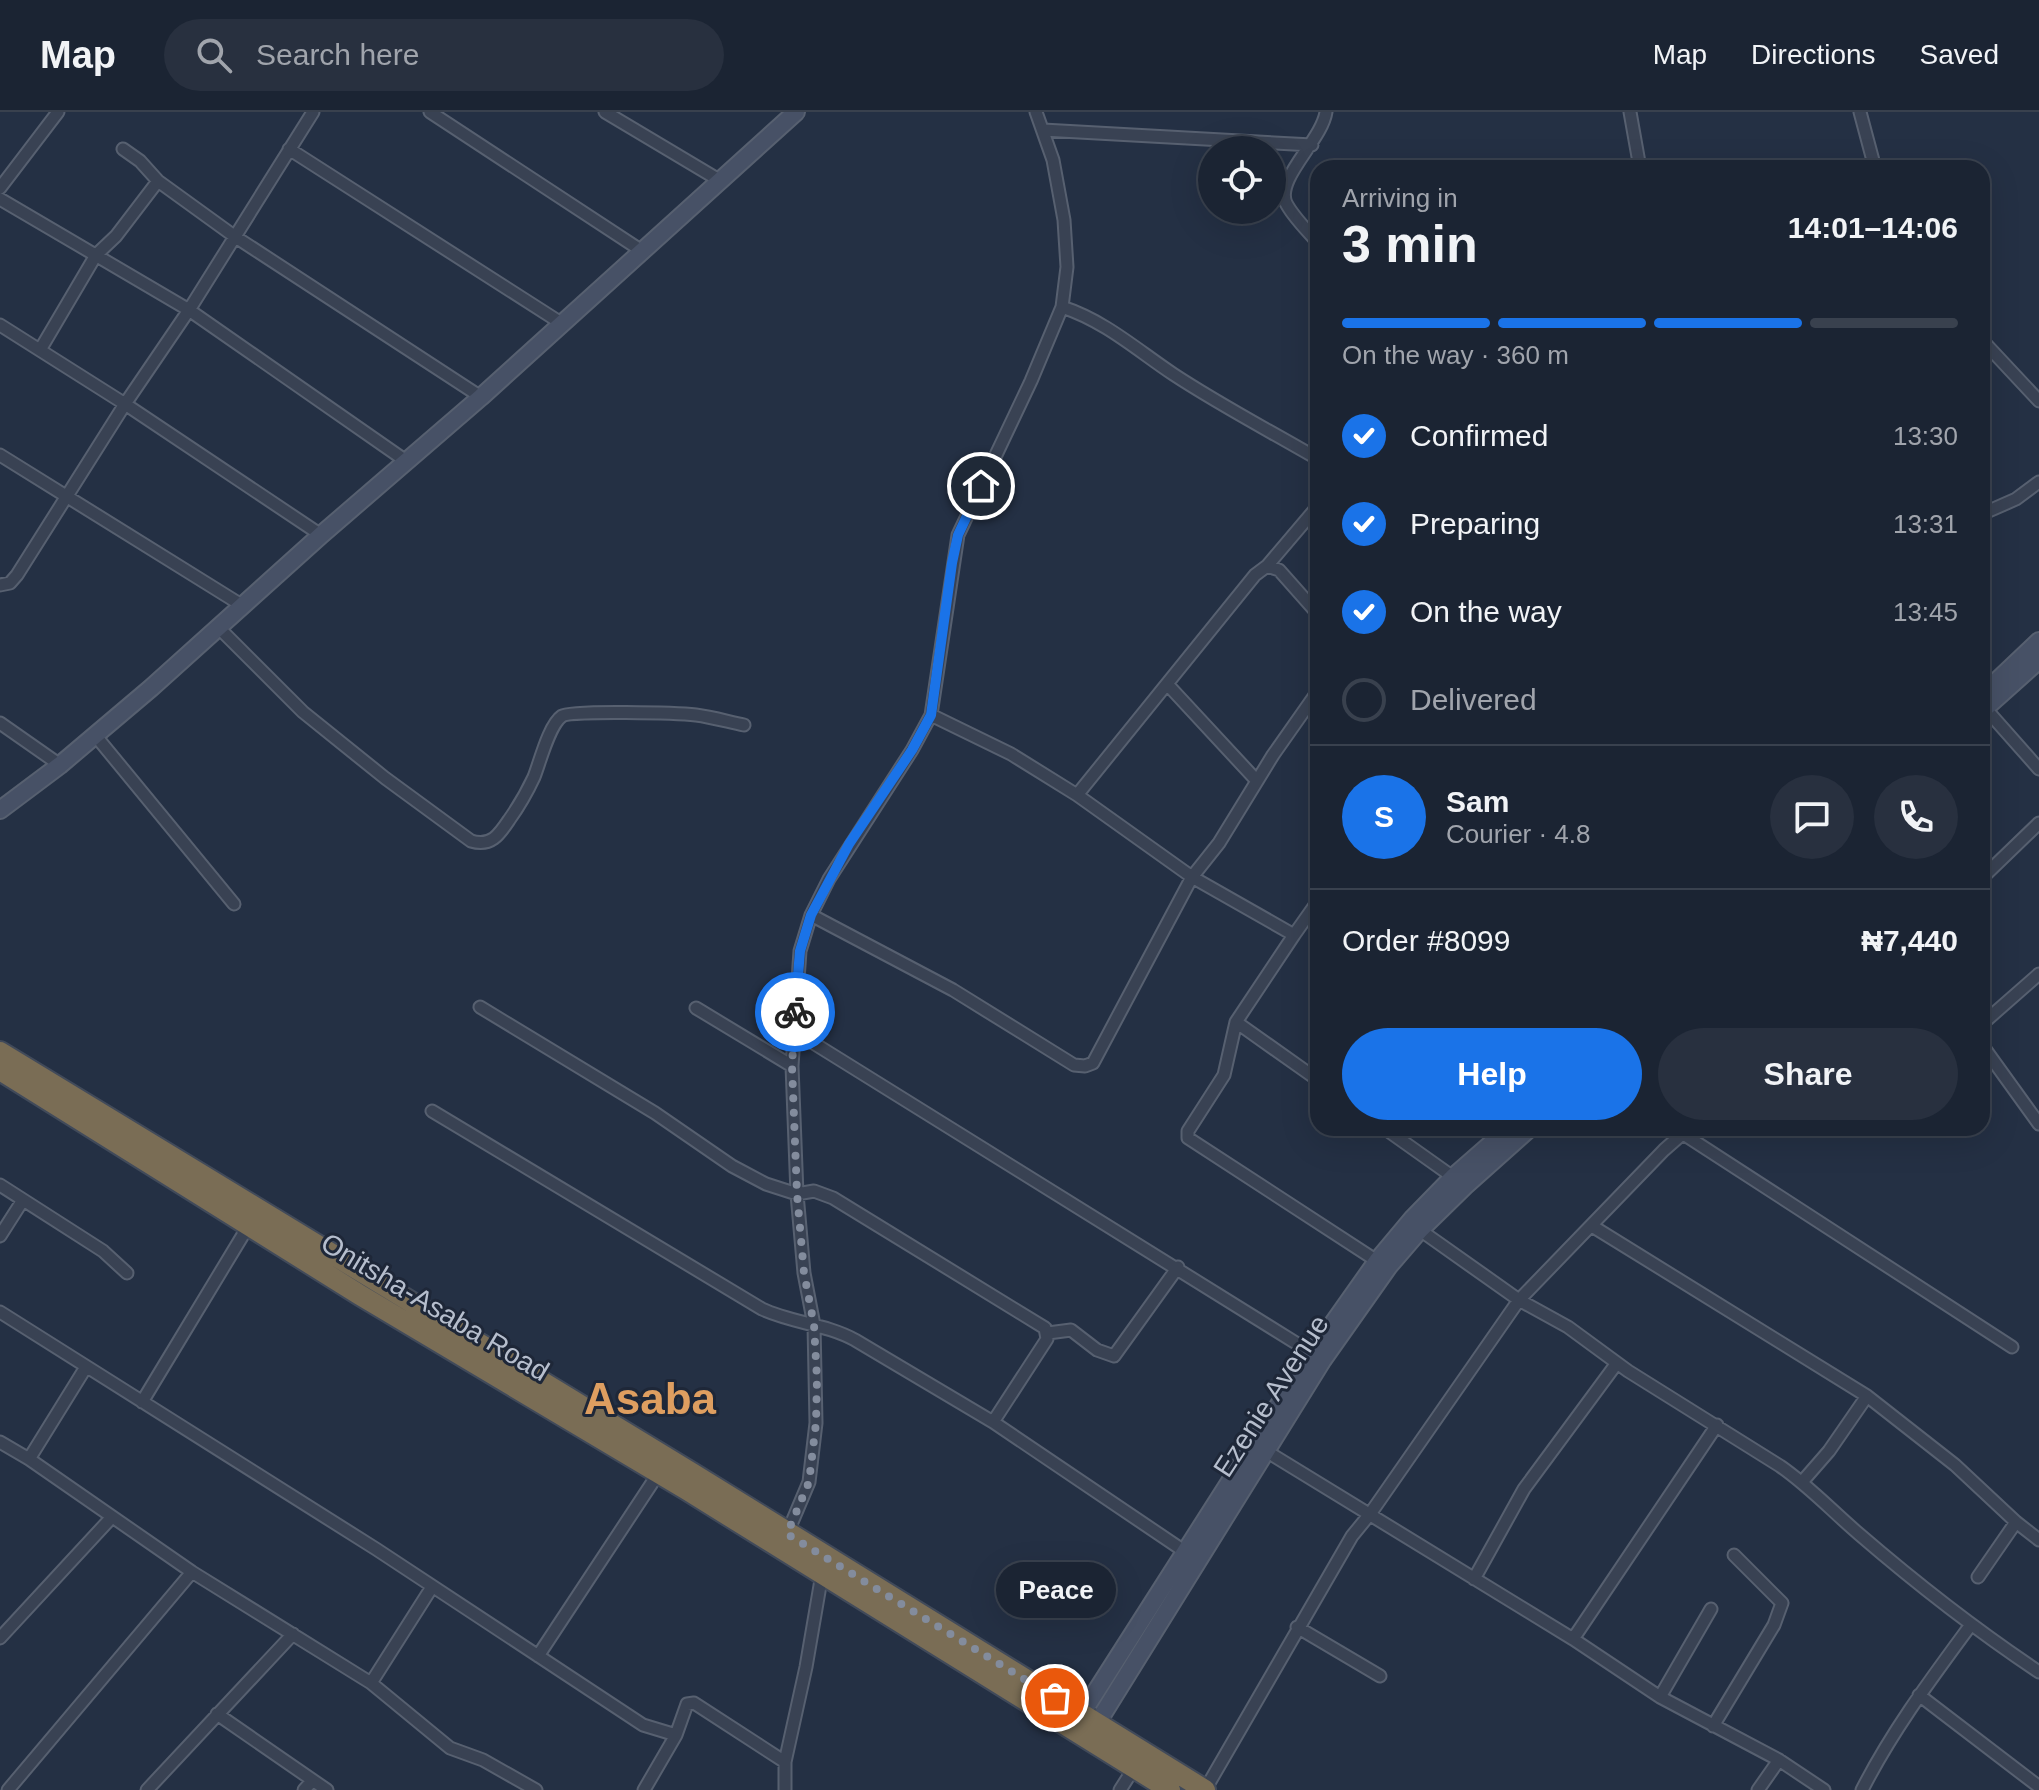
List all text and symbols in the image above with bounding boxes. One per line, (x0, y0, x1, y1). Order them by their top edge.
search box (164, 19, 724, 91)
icon: search (192, 33, 236, 77)
text: Map (40, 34, 116, 76)
text: Search here (256, 38, 419, 71)
text: Map (1653, 39, 1707, 70)
text: Directions (1751, 39, 1876, 70)
text: Saved (1920, 39, 1999, 70)
map controls (1198, 136, 1286, 224)
button: locate (1198, 136, 1286, 224)
text: Arriving in (1342, 183, 1458, 213)
text: 14:01–14:06 (1788, 211, 1958, 244)
text: 3 min (1342, 215, 1478, 273)
text: On the way · 360 m (1342, 340, 1569, 370)
icon: check (1342, 414, 1386, 458)
text: Confirmed (1410, 419, 1548, 452)
text: 13:30 (1893, 421, 1958, 451)
pin (947, 452, 1015, 520)
icon: home (959, 464, 1003, 508)
icon: check (1342, 502, 1386, 546)
text: Preparing (1410, 507, 1540, 540)
text: 13:31 (1893, 509, 1958, 539)
icon: check (1342, 590, 1386, 634)
text: On the way (1410, 595, 1562, 628)
text: 13:45 (1893, 597, 1958, 627)
text: Delivered (1410, 683, 1537, 716)
button: chat (1770, 775, 1854, 859)
button: phone (1874, 775, 1958, 859)
text: Sam (1446, 785, 1509, 818)
text: S (1374, 800, 1394, 833)
text: Courier · 4.8 (1446, 819, 1591, 849)
text: Order #8099 (1342, 924, 1510, 957)
text: ₦7,440 (1861, 924, 1958, 957)
courier (755, 972, 835, 1052)
icon: bike (773, 990, 817, 1034)
button: Help (1342, 1028, 1642, 1120)
button: Share (1658, 1028, 1958, 1120)
street label: Onitsha-Asaba Road (316, 1227, 554, 1387)
street label: Ezenie Avenue (1207, 1309, 1335, 1483)
district label: Asaba (584, 1374, 717, 1423)
callout: Peace (995, 1562, 1115, 1618)
text: Peace (1018, 1575, 1094, 1605)
pin (1021, 1664, 1089, 1732)
icon: bag (1033, 1676, 1077, 1720)

